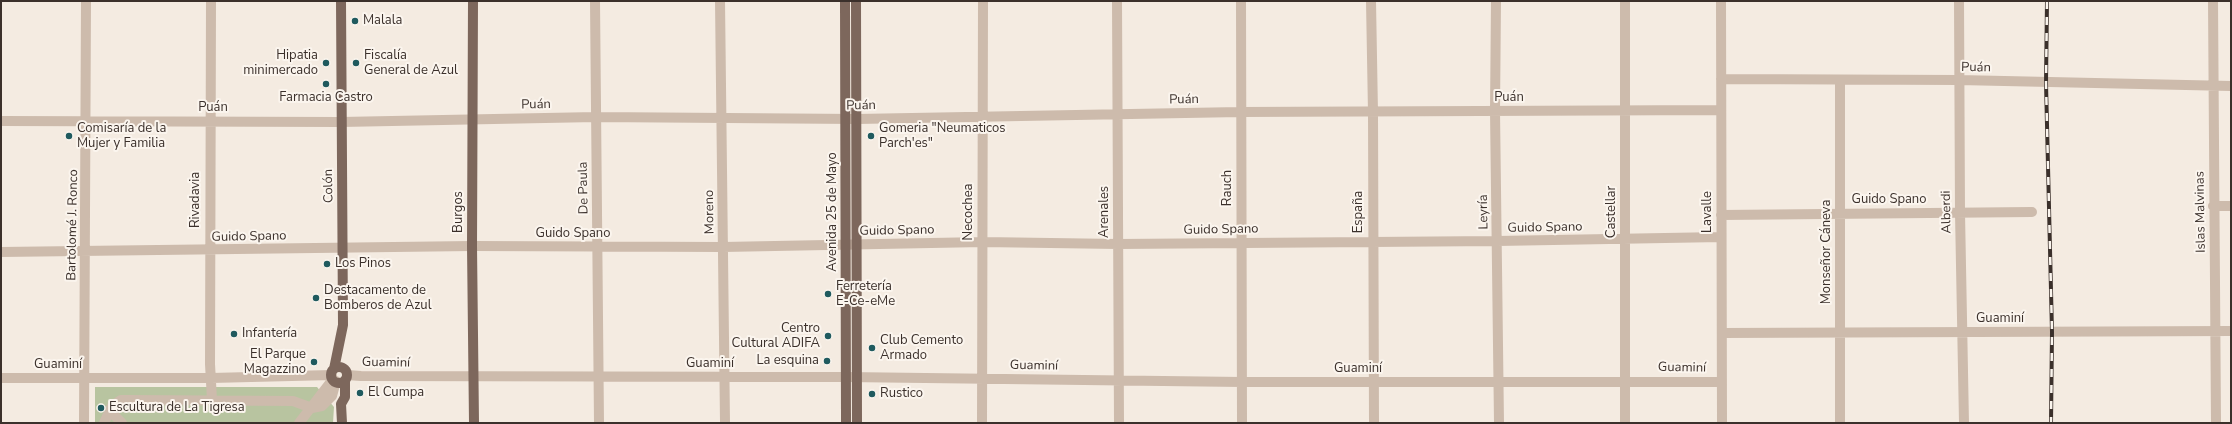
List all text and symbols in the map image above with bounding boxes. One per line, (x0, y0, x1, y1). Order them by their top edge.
place label: Malala (363, 13, 402, 29)
marker: Malala (350, 16, 360, 26)
place label: Hipatia minimercado (243, 48, 318, 79)
place label: Fiscalía General de Azul (364, 48, 458, 79)
marker: Hipatia minimercado (321, 58, 331, 68)
marker: Fiscalía General de Azul (351, 58, 361, 68)
street label: Puán (1961, 60, 1991, 76)
marker: Farmacia Castro (321, 79, 331, 89)
place label: Farmacia Castro (279, 90, 373, 106)
street label: Puán (1494, 90, 1524, 106)
street label: Puán (1169, 92, 1199, 108)
street label: Puán (521, 97, 551, 113)
street label: Puán (846, 98, 876, 114)
street label: Puán (198, 100, 228, 116)
place label: Comisaría de la Mujer y Familia (77, 121, 166, 152)
place label: Gomeria "Neumaticos Parch'es" (879, 121, 1005, 152)
marker: Comisaría de la Mujer y Familia (64, 131, 74, 141)
marker: Gomeria "Neumaticos Parch'es" (866, 131, 876, 141)
street label: Avenida 25 de Mayo (825, 152, 841, 272)
street label: De Paula (576, 161, 592, 215)
street label: Bartolomé J. Ronco (64, 169, 82, 281)
street label: Colón (321, 169, 337, 203)
street label: Rauch (1220, 170, 1236, 206)
street label: Islas Malvinas (2192, 171, 2210, 253)
street label: Rivadavia (188, 172, 204, 228)
street label: Necochea (961, 184, 977, 240)
street label: Arenales (1097, 186, 1113, 238)
street label: Castellar (1604, 186, 1620, 238)
street label: Moreno (702, 190, 718, 234)
street label: Alberdi (1939, 190, 1955, 234)
street label: Burgos (451, 191, 467, 233)
street label: España (1351, 191, 1367, 233)
street label: Lavalle (1700, 191, 1716, 233)
street label: Guido Spano (1852, 192, 1926, 208)
street label: Leyría (1476, 194, 1492, 230)
street label: Monseñor Cáneva (1819, 200, 1835, 304)
street label: Guido Spano (1507, 220, 1583, 236)
street label: Guido Spano (1183, 222, 1259, 238)
street label: Guido Spano (859, 223, 935, 239)
street label: Guido Spano (536, 226, 610, 242)
street label: Guido Spano (211, 229, 287, 245)
place label: Los Pinos (335, 256, 391, 272)
marker: Los Pinos (322, 259, 332, 269)
place label: Ferretería E-Ce-eMe (836, 279, 895, 310)
place label: Destacamento de Bomberos de Azul (324, 283, 431, 314)
marker: Ferretería E-Ce-eMe (823, 289, 833, 299)
marker: Destacamento de Bomberos de Azul (311, 293, 321, 303)
street label: Guaminí (1976, 311, 2024, 327)
place label: Centro Cultural ADIFA (732, 321, 820, 352)
place label: Infantería (242, 326, 297, 342)
marker: Infantería (229, 329, 239, 339)
marker: Centro Cultural ADIFA (823, 331, 833, 341)
place label: Club Cemento Armado (880, 333, 963, 364)
marker: Club Cemento Armado (867, 343, 877, 353)
place label: El Parque Magazzino (244, 347, 306, 378)
place label: La esquina (756, 353, 819, 369)
street label: Guaminí (362, 355, 410, 371)
street label: Guaminí (686, 356, 734, 372)
marker: La esquina (822, 356, 832, 366)
street label: Guaminí (34, 357, 82, 373)
marker: El Parque Magazzino (309, 357, 319, 367)
street label: Guaminí (1010, 358, 1058, 374)
street label: Guaminí (1658, 360, 1706, 376)
street label: Guaminí (1334, 361, 1382, 377)
place label: El Cumpa (368, 385, 424, 401)
place label: Rustico (880, 386, 923, 402)
marker: El Cumpa (355, 388, 365, 398)
marker: Rustico (867, 389, 877, 399)
place label: Escultura de La Tigresa (109, 400, 245, 416)
marker: Escultura de La Tigresa (96, 403, 106, 413)

